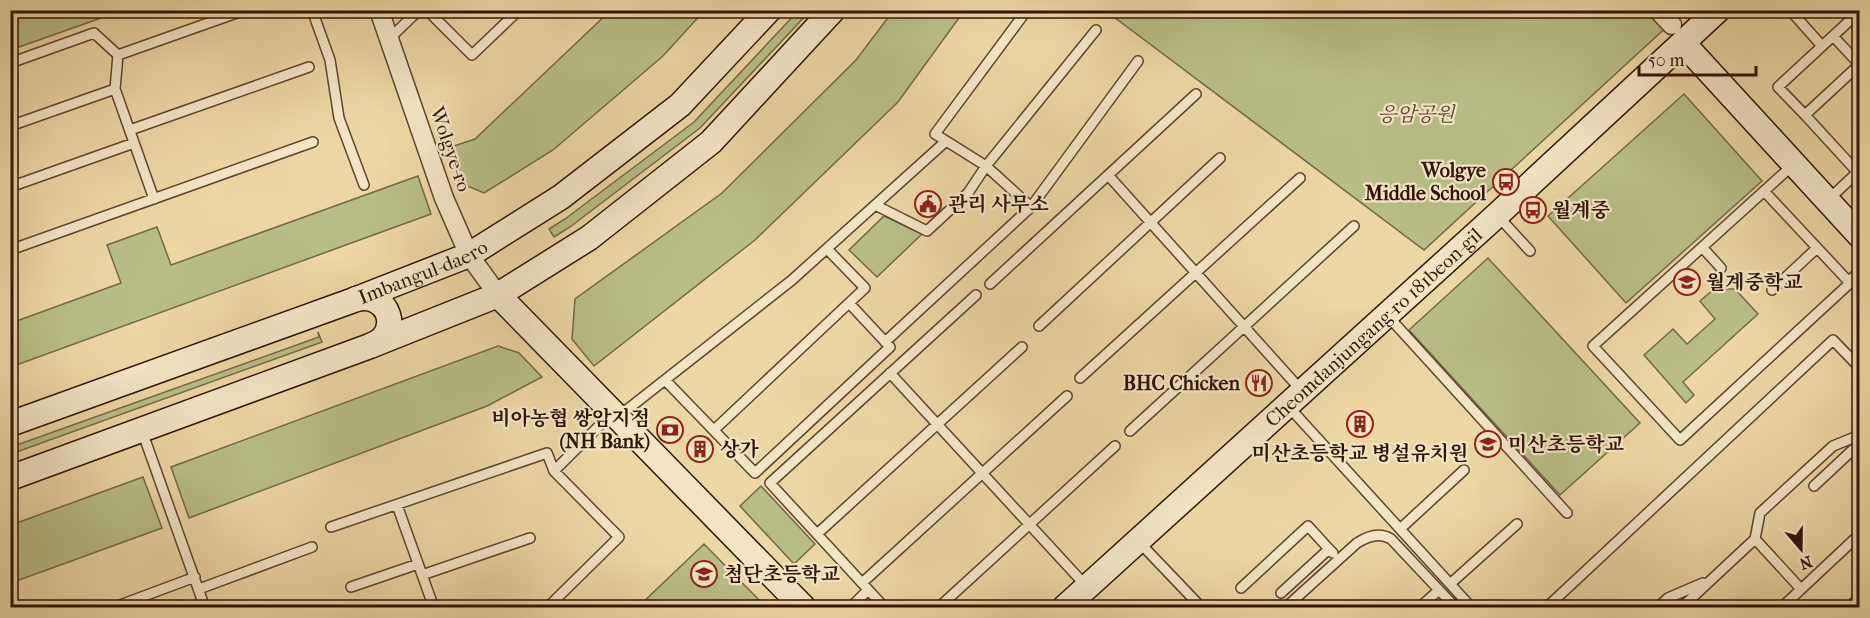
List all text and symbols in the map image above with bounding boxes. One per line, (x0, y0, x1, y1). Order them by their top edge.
scale bar (1639, 39, 1756, 77)
text: 50 m (1648, 50, 1685, 71)
street label: Wolgye-ro (425, 103, 476, 195)
park label: 응암공원 (1377, 103, 1456, 126)
place label: Wolgye Middle School (1364, 159, 1486, 205)
bus stop icon: Wolgye Middle School (1491, 167, 1521, 197)
public building icon: 관리 사무소 (913, 189, 943, 219)
place label: 관리 사무소 (948, 193, 1049, 216)
bus stop icon: 월계중 (1518, 195, 1548, 225)
place label: 월계중 (1552, 199, 1610, 222)
street label: Cheomdanjungang-ro 181beon-gil (1261, 223, 1487, 432)
street label: Imbangul-daero (355, 235, 492, 309)
school or university icon: 월계중학교 (1672, 267, 1702, 297)
place label: 월계중학교 (1706, 271, 1803, 294)
restaurant icon: BHC Chicken (1244, 368, 1274, 398)
place label: BHC Chicken (1123, 372, 1240, 395)
place label: 비아농협 쌍암지점 (NH Bank) (491, 407, 650, 453)
building icon: 미산초등학교 병설유치원 (1345, 409, 1375, 439)
bank icon: 비아농협 쌍암지점 (NH Bank) (655, 415, 685, 445)
school or university icon: 미산초등학교 (1473, 429, 1503, 459)
place label: 미산초등학교 (1508, 433, 1625, 456)
building icon: 상가 (685, 434, 715, 464)
place label: 상가 (720, 438, 759, 461)
place label: 미산초등학교 병설유치원 (1252, 442, 1468, 465)
north arrow (1771, 519, 1831, 579)
text: N (1796, 552, 1815, 574)
school or university icon: 첨단초등학교 (689, 559, 719, 589)
place label: 첨단초등학교 (724, 563, 841, 586)

